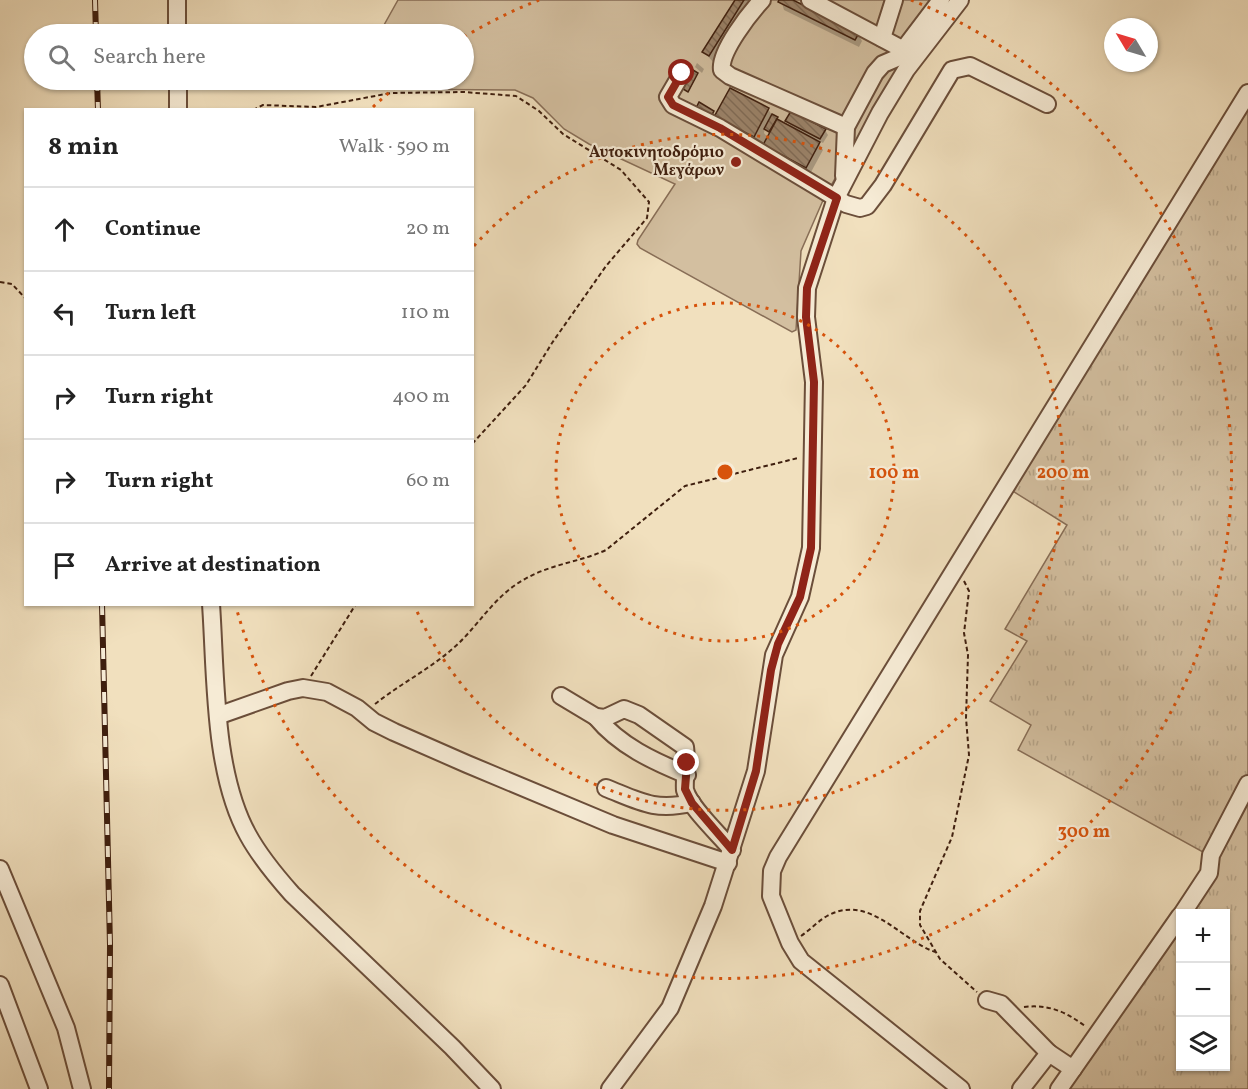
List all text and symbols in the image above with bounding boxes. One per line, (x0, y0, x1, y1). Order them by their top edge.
north arrow (1104, 18, 1158, 72)
search box (24, 24, 474, 90)
icon: search (45, 41, 78, 74)
text: Search here (93, 42, 206, 73)
route start (668, 59, 694, 85)
text: 8 min (48, 129, 119, 165)
text: Walk · 590 m (339, 133, 450, 161)
place label: Αυτοκινητοδρόμιο Μεγάρων (589, 142, 724, 182)
marker: Αυτοκινητοδρόμιο Μεγάρων (729, 155, 743, 169)
icon: ahead (48, 213, 81, 246)
text: Continue (105, 214, 201, 245)
text: 20 m (406, 215, 450, 243)
icon: left (48, 297, 81, 330)
text: Turn left (105, 298, 196, 329)
text: 110 m (401, 299, 450, 327)
icon: right (48, 381, 81, 414)
text: Turn right (105, 382, 213, 413)
text: 400 m (392, 383, 450, 411)
text: 100 m (869, 461, 919, 486)
text: 200 m (1037, 461, 1089, 486)
centre of rings (715, 462, 735, 482)
icon: right (48, 465, 81, 498)
text: Turn right (105, 466, 213, 497)
text: 60 m (406, 467, 450, 495)
icon: arrive (48, 549, 81, 582)
text: Arrive at destination (105, 550, 321, 581)
route end (673, 749, 699, 775)
text: 300 m (1058, 820, 1110, 845)
map controls (1176, 909, 1230, 1071)
button: + (1176, 909, 1230, 963)
button: − (1176, 963, 1230, 1017)
button: layers (1176, 1017, 1230, 1071)

